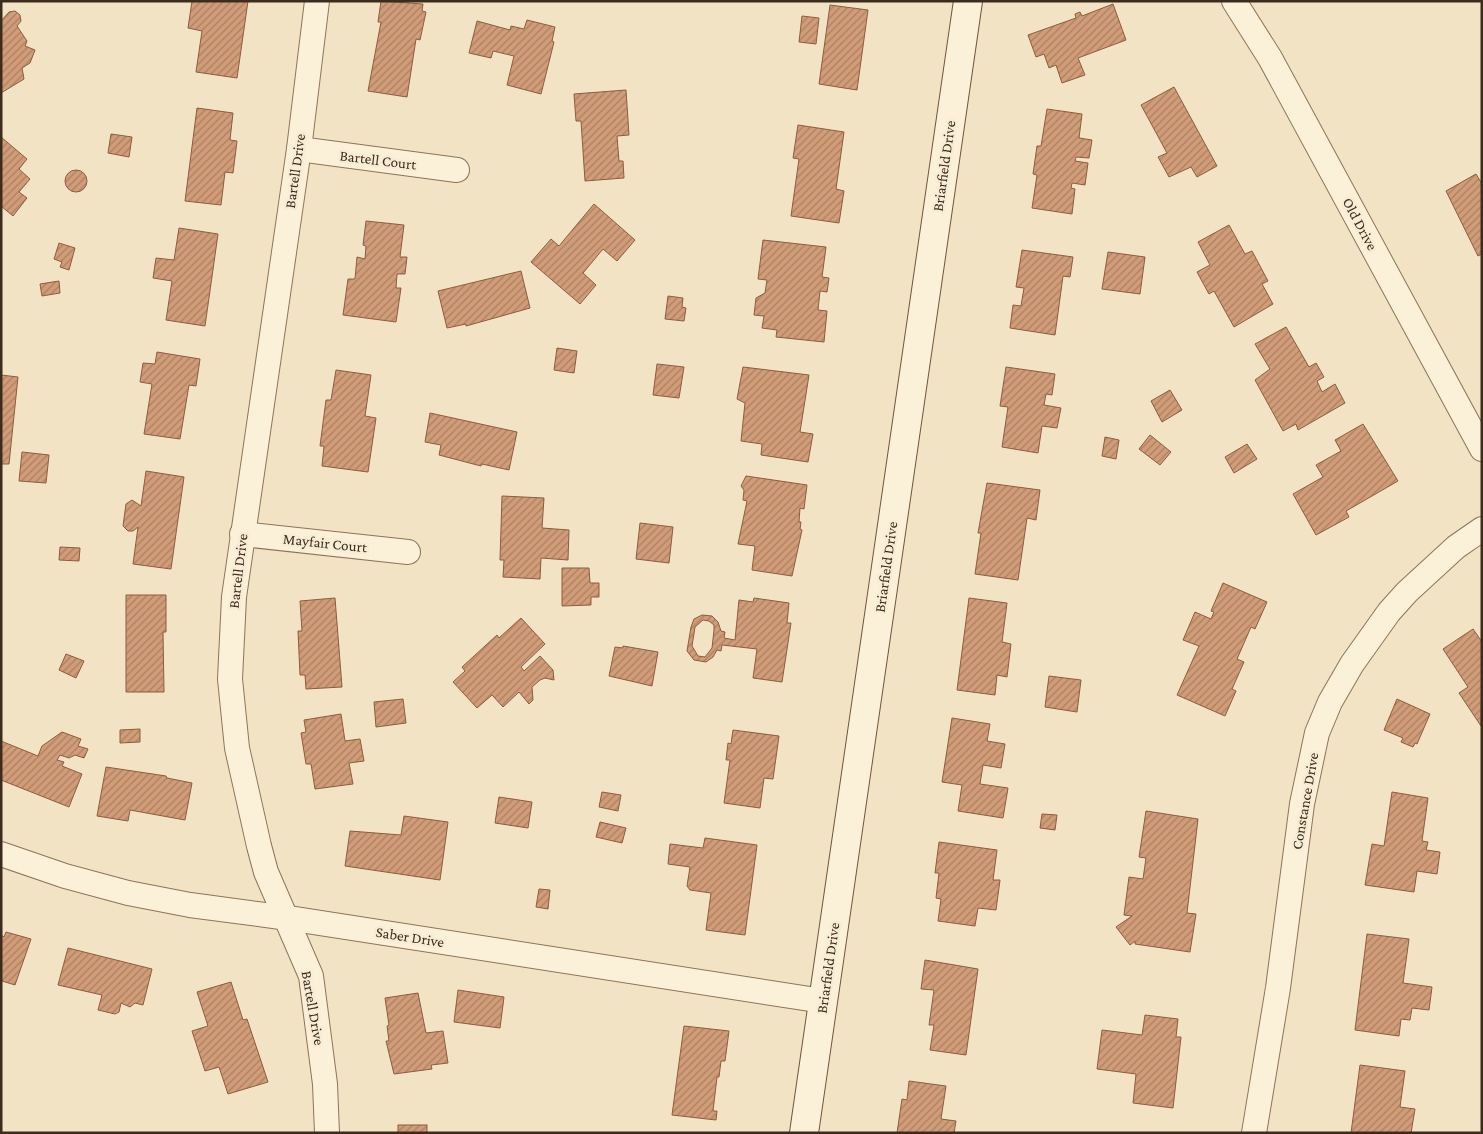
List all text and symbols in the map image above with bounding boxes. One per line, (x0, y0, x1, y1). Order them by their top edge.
street label: Briarfield Drive (930, 119, 958, 212)
street label: Bartell Drive (282, 132, 308, 209)
street label: Bartell Court (339, 147, 418, 173)
street label: Old Drive (1339, 195, 1381, 253)
street label: Briarfield Drive (872, 520, 900, 613)
street label: Mayfair Court (282, 531, 369, 556)
street label: Bartell Drive (225, 532, 251, 609)
street label: Constance Drive (1289, 751, 1321, 851)
street label: Briarfield Drive (814, 921, 842, 1014)
street label: Saber Drive (375, 924, 446, 950)
street label: Bartell Drive (299, 970, 327, 1047)

